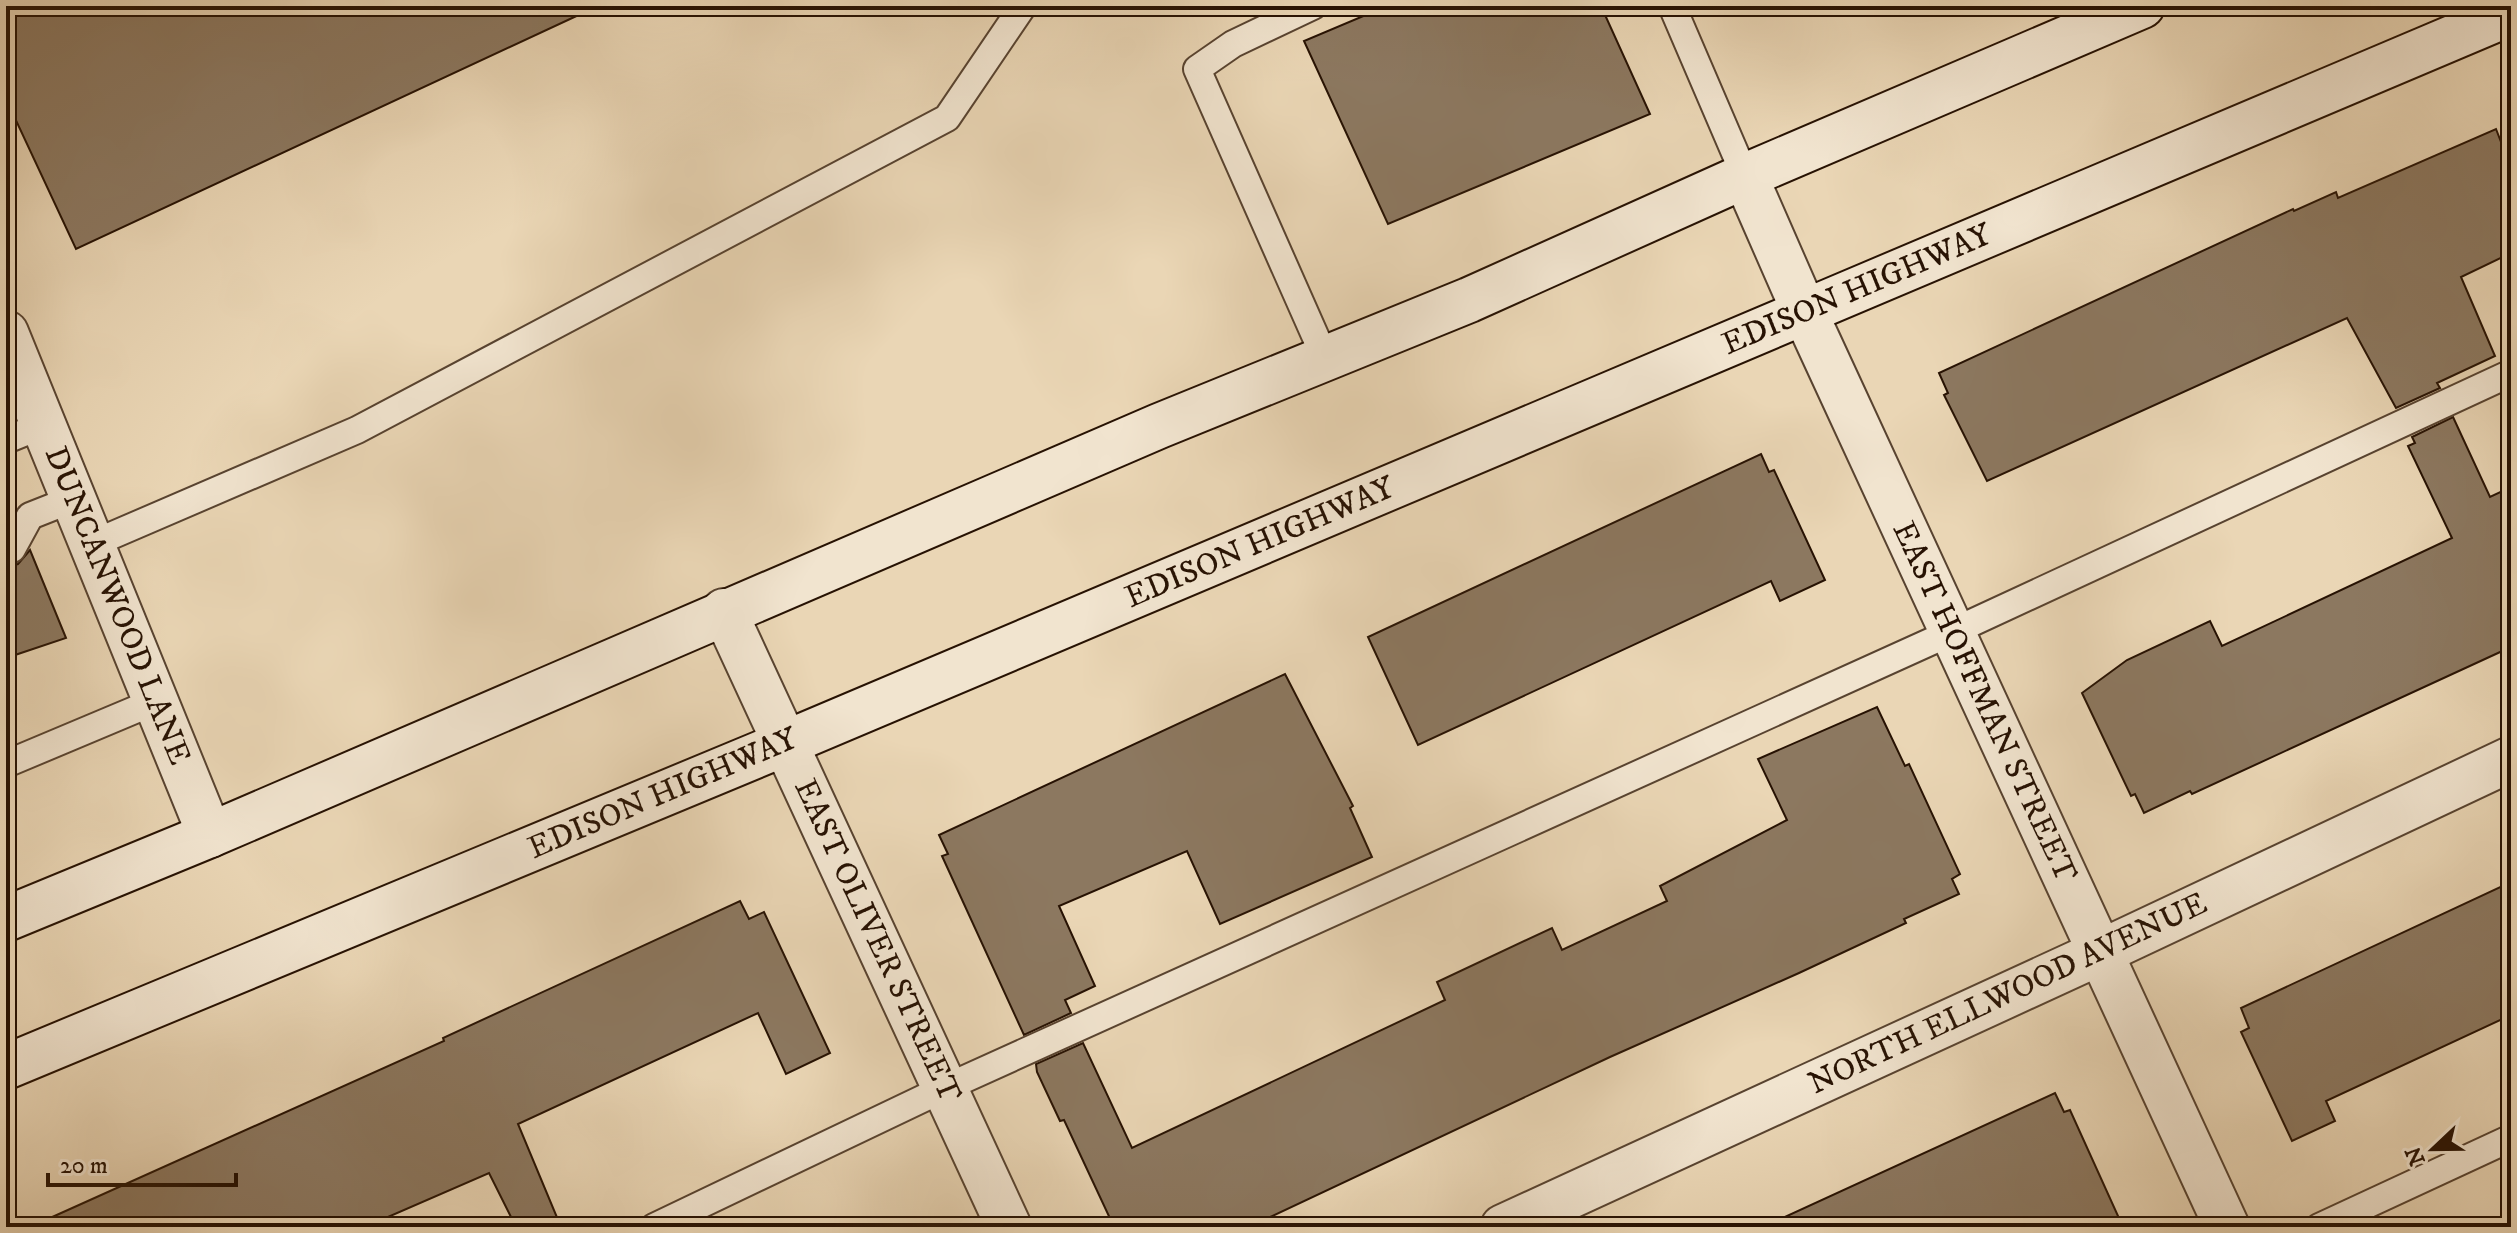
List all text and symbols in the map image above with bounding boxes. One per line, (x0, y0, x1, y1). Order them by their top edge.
street label: EDISON HIGHWAY (1716, 215, 1998, 365)
street label: DUNCANWOOD LANE (35, 441, 199, 771)
street label: EDISON HIGHWAY (1119, 468, 1401, 618)
street label: EAST HOFFMAN STREET (1883, 515, 2085, 889)
street label: EDISON HIGHWAY (522, 719, 804, 869)
street label: EAST OLIVER STREET (784, 773, 970, 1109)
street label: NORTH ELLWOOD AVENUE (1802, 884, 2214, 1104)
north arrow (2393, 1109, 2473, 1189)
scale bar (48, 1137, 236, 1187)
text: N (2400, 1142, 2432, 1169)
text: 20 m (60, 1151, 108, 1181)

